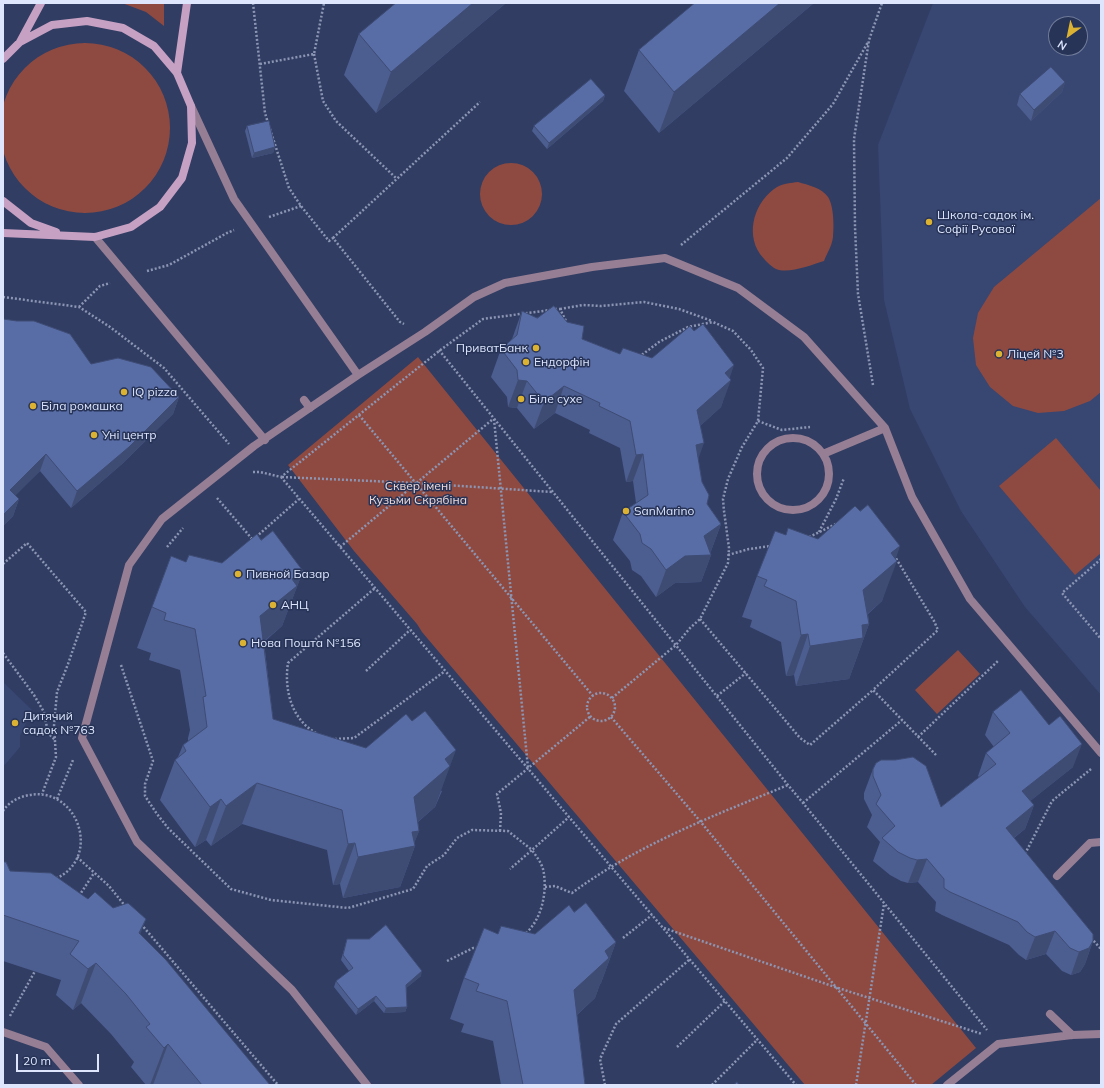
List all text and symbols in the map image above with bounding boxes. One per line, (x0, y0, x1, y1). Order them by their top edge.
north arrow (1048, 16, 1088, 56)
text: N (1055, 37, 1069, 53)
place label: Школа-садок ім. Софії Русової (937, 208, 1034, 236)
marker: Школа-садок ім. Софії Русової (924, 217, 934, 227)
place label: ПриватБанк (456, 341, 528, 355)
marker: ПриватБанк (531, 343, 541, 353)
place label: Ліцей №3 (1007, 347, 1064, 361)
marker: Ліцей №3 (994, 349, 1004, 359)
place label: Ендорфін (534, 355, 590, 369)
marker: Ендорфін (521, 357, 531, 367)
place label: IQ pizza (132, 385, 177, 399)
marker: IQ pizza (119, 387, 129, 397)
place label: Біле сухе (529, 392, 582, 406)
marker: Біле сухе (516, 394, 526, 404)
place label: Біла ромашка (41, 399, 123, 413)
marker: Біла ромашка (28, 401, 38, 411)
place label: Уні центр (102, 428, 157, 442)
marker: Уні центр (89, 430, 99, 440)
park label: Сквер імені Кузьми Скрябіна (369, 479, 467, 507)
place label: SanMarino (634, 504, 694, 518)
marker: SanMarino (621, 506, 631, 516)
place label: Пивной Базар (246, 567, 330, 581)
marker: Пивной Базар (233, 569, 243, 579)
place label: АНЦ (281, 598, 309, 612)
marker: АНЦ (268, 600, 278, 610)
place label: Нова Пошта №156 (251, 636, 361, 650)
marker: Нова Пошта №156 (238, 638, 248, 648)
place label: Дитячий садок №763 (23, 709, 95, 737)
marker: Дитячий садок №763 (10, 718, 20, 728)
scale bar (18, 1046, 101, 1072)
text: 20 m (23, 1053, 51, 1068)

